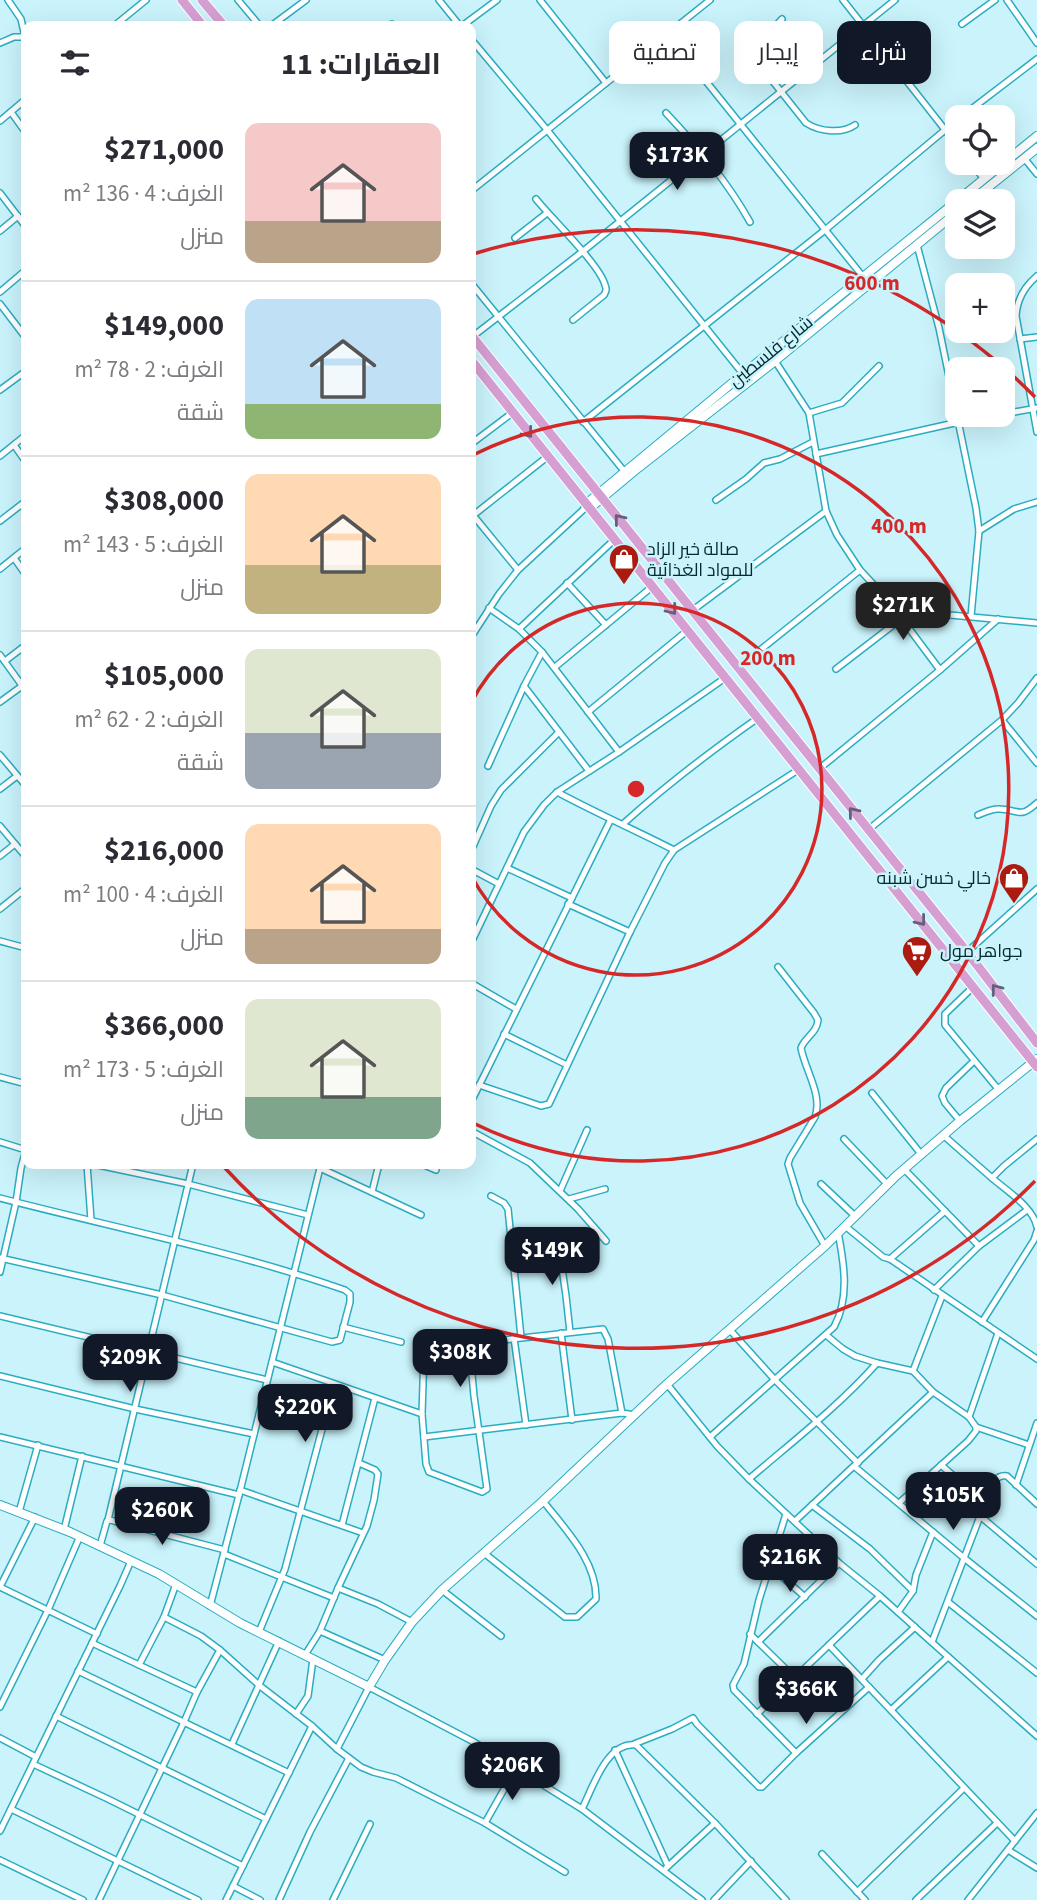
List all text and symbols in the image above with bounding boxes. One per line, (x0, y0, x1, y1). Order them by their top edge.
chip: تصفية (609, 21, 720, 84)
chip: إيجار (734, 21, 823, 84)
chip: شراء (837, 21, 931, 84)
text: العقارات: 11 (281, 43, 441, 86)
icon: filters (56, 44, 94, 82)
map controls (945, 105, 1015, 427)
button: locate (945, 105, 1015, 175)
text: $271,000 (104, 128, 224, 171)
pin: $173K (628, 132, 726, 192)
text: $173K (646, 138, 708, 171)
icon: home (301, 151, 385, 235)
text: الغرف: 4 · 136 m² (63, 177, 224, 210)
button: layers (945, 189, 1015, 259)
text: منزل (180, 220, 224, 253)
text: 600 m (844, 268, 900, 298)
button: + (945, 273, 1015, 343)
text: $149,000 (104, 304, 224, 347)
street label: شارع فلسطين (724, 310, 818, 394)
icon: home (301, 327, 385, 411)
text: الغرف: 2 · 78 m² (74, 353, 224, 386)
button: − (945, 357, 1015, 427)
text: شقة (177, 396, 224, 429)
one-way arrow (520, 425, 533, 438)
text: $308,000 (104, 479, 224, 522)
icon: home (301, 502, 385, 586)
text: 400 m (871, 511, 927, 541)
one-way arrow (615, 514, 628, 526)
text: الغرف: 5 · 143 m² (63, 528, 224, 561)
place label: صالة خير الزاد للمواد الغذائية (647, 537, 753, 583)
shop icon: صالة خير الزاد للمواد الغذائية (607, 542, 641, 586)
text: منزل (180, 571, 224, 604)
pin: $271K (854, 582, 952, 642)
text: $271K (872, 588, 934, 621)
one-way arrow (663, 602, 676, 614)
text: 200 m (740, 643, 796, 673)
text: $105,000 (104, 654, 224, 697)
icon: home (301, 677, 385, 761)
text: الغرف: 2 · 62 m² (74, 703, 224, 736)
text: شقة (177, 746, 224, 779)
centre of rings (624, 777, 648, 801)
one-way arrow (848, 807, 861, 819)
text: $216,000 (104, 829, 224, 872)
icon: home (301, 852, 385, 936)
shop icon: خالي خسن شبنه (997, 861, 1031, 905)
place label: خالي خسن شبنه (877, 866, 991, 892)
text: الغرف: 4 · 100 m² (63, 878, 224, 911)
one-way arrow (913, 913, 925, 926)
text: منزل (180, 921, 224, 954)
supermarket icon: جواهر مول (900, 934, 934, 978)
place label: جواهر مول (940, 939, 1023, 964)
one-way arrow (991, 984, 1004, 996)
text: $366,000 (104, 1004, 224, 1047)
icon: home (301, 1027, 385, 1111)
text: الغرف: 5 · 173 m² (63, 1053, 224, 1086)
text: منزل (180, 1096, 224, 1129)
pin: $149K (503, 1228, 601, 1287)
text: $149K (521, 1233, 583, 1266)
pin: $308K (411, 1330, 509, 1389)
pin: $209K (81, 1334, 179, 1394)
text: $308K (429, 1335, 491, 1368)
text: $209K (99, 1340, 161, 1373)
pin: $220K (256, 1384, 354, 1444)
text: $220K (274, 1390, 336, 1423)
pin: $105K (904, 1472, 1002, 1532)
text: $105K (922, 1478, 984, 1511)
pin: $260K (113, 1488, 211, 1547)
text: $260K (131, 1493, 193, 1526)
pin: $216K (741, 1534, 839, 1594)
text: $216K (759, 1540, 821, 1573)
pin: $366K (757, 1666, 855, 1726)
text: $366K (775, 1672, 837, 1705)
pin: $206K (463, 1742, 561, 1802)
text: $206K (481, 1748, 543, 1781)

